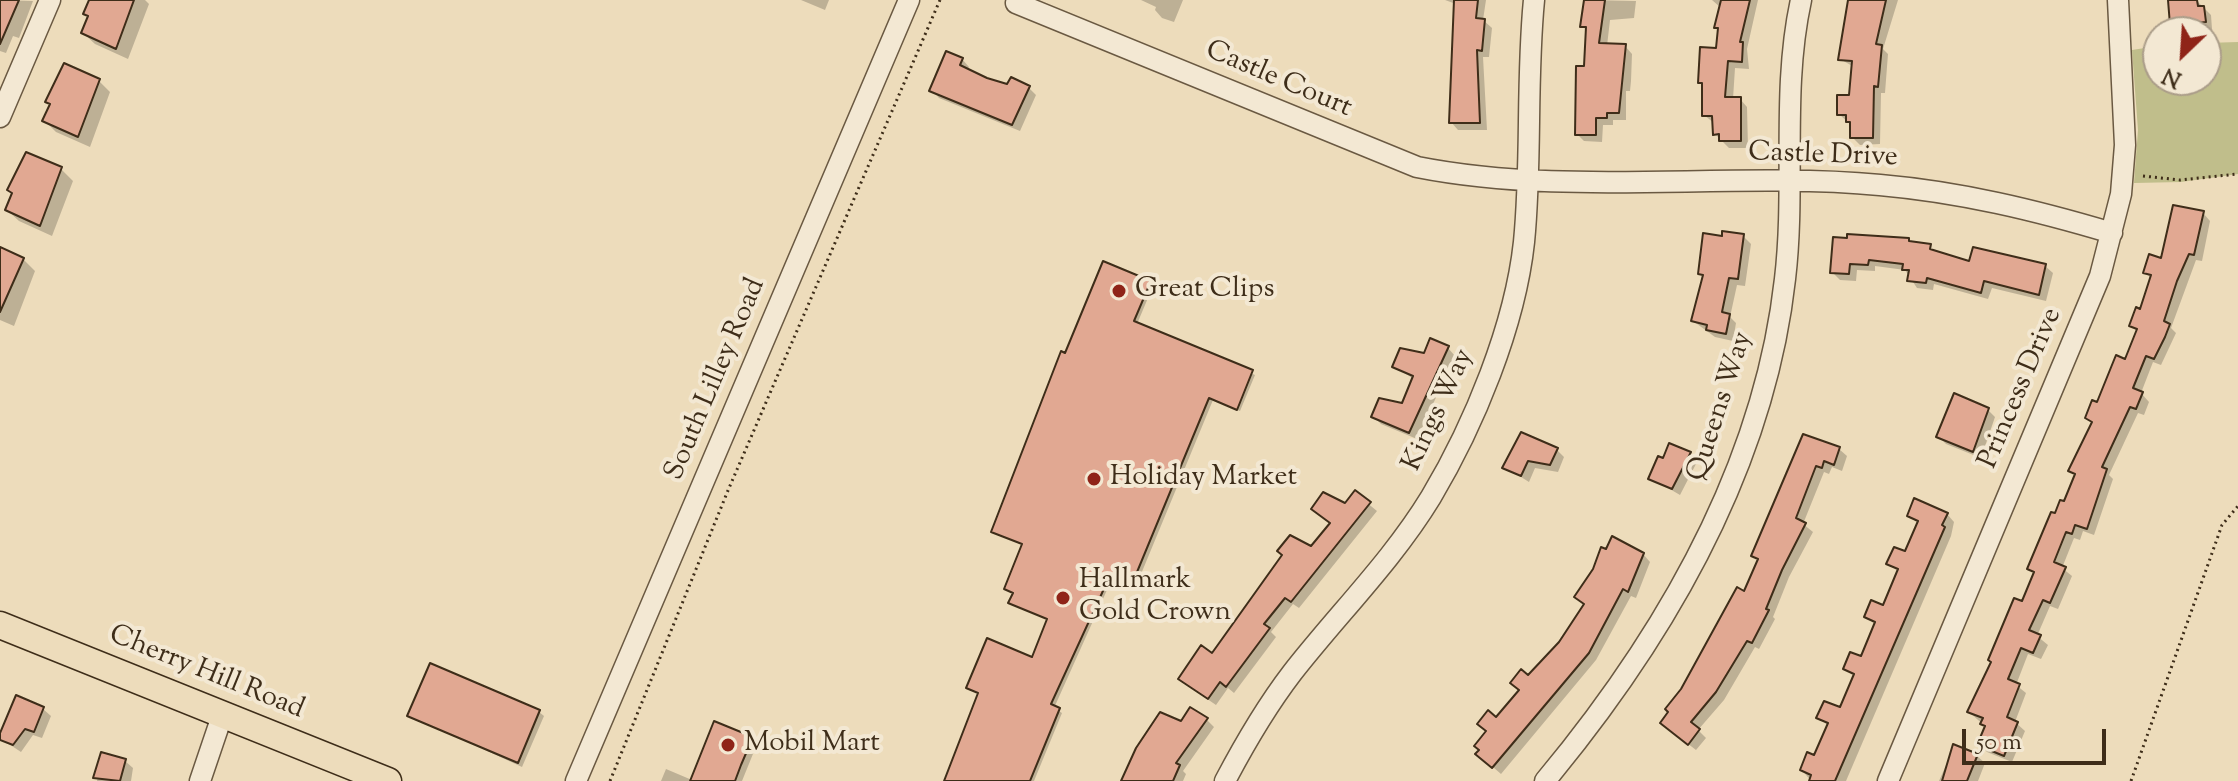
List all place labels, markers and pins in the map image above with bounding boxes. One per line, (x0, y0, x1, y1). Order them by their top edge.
place label: Great Clips (1135, 274, 1274, 308)
marker: Great Clips (1110, 282, 1128, 300)
place label: Holiday Market (1110, 462, 1297, 496)
marker: Holiday Market (1085, 470, 1103, 488)
place label: Hallmark Gold Crown (1079, 565, 1231, 631)
marker: Hallmark Gold Crown (1054, 589, 1072, 607)
place label: Mobil Mart (744, 728, 880, 762)
marker: Mobil Mart (719, 736, 737, 754)

